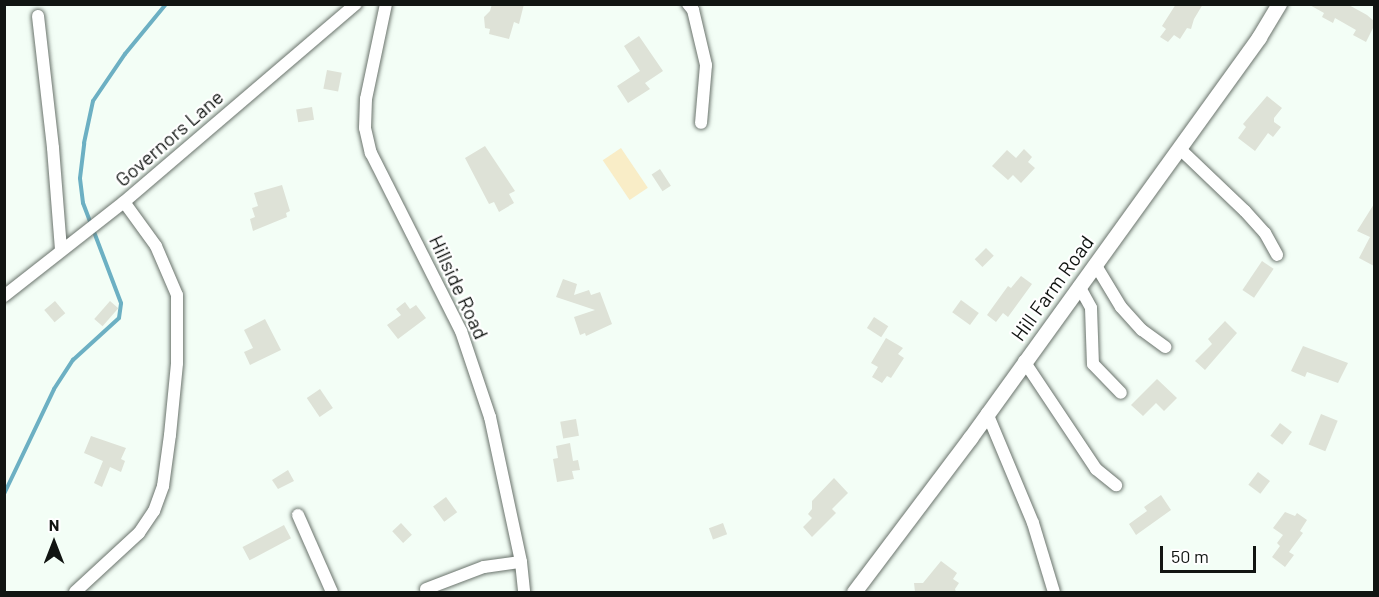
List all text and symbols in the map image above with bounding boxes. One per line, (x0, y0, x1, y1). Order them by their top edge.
street label: Governors Lane (110, 85, 228, 191)
street label: Hillside Road (424, 231, 494, 343)
street label: Hill Farm Road (1006, 231, 1098, 345)
north arrow (24, 513, 84, 573)
text: N (49, 515, 59, 534)
scale bar (1163, 534, 1259, 572)
text: 50 m (1171, 545, 1209, 567)

